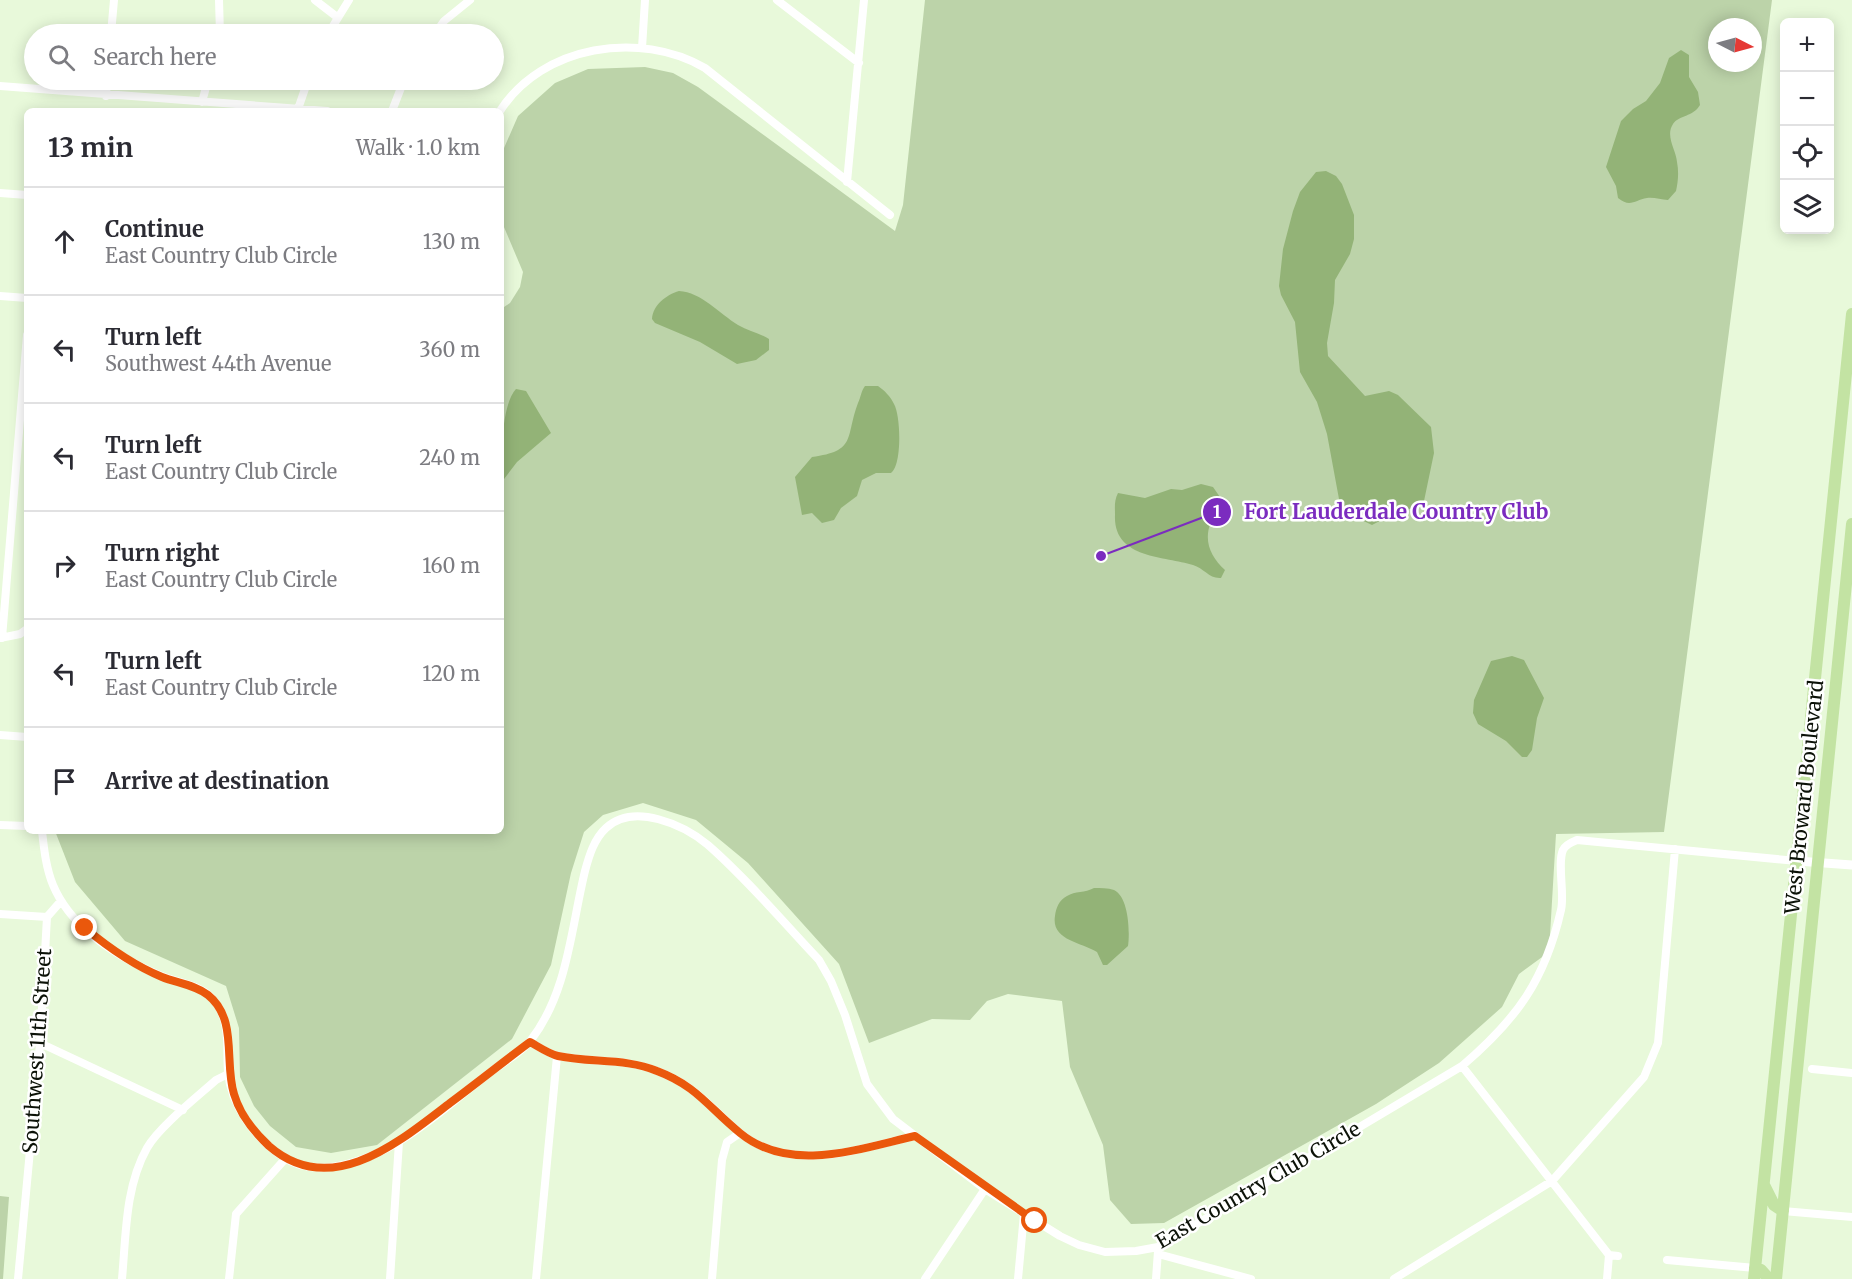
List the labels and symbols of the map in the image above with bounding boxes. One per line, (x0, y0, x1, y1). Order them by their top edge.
north arrow (1708, 18, 1762, 72)
callout: Fort Lauderdale Country Club (1202, 492, 1561, 531)
text: Fort Lauderdale Country Club (1244, 498, 1548, 525)
text: 1 (1213, 500, 1221, 523)
street label: West Broward Boulevard (1779, 679, 1828, 916)
route end (71, 914, 97, 940)
street label: Southwest 11th Street (17, 947, 56, 1155)
street label: East Country Club Circle (1151, 1116, 1365, 1253)
route start (1021, 1207, 1047, 1233)

